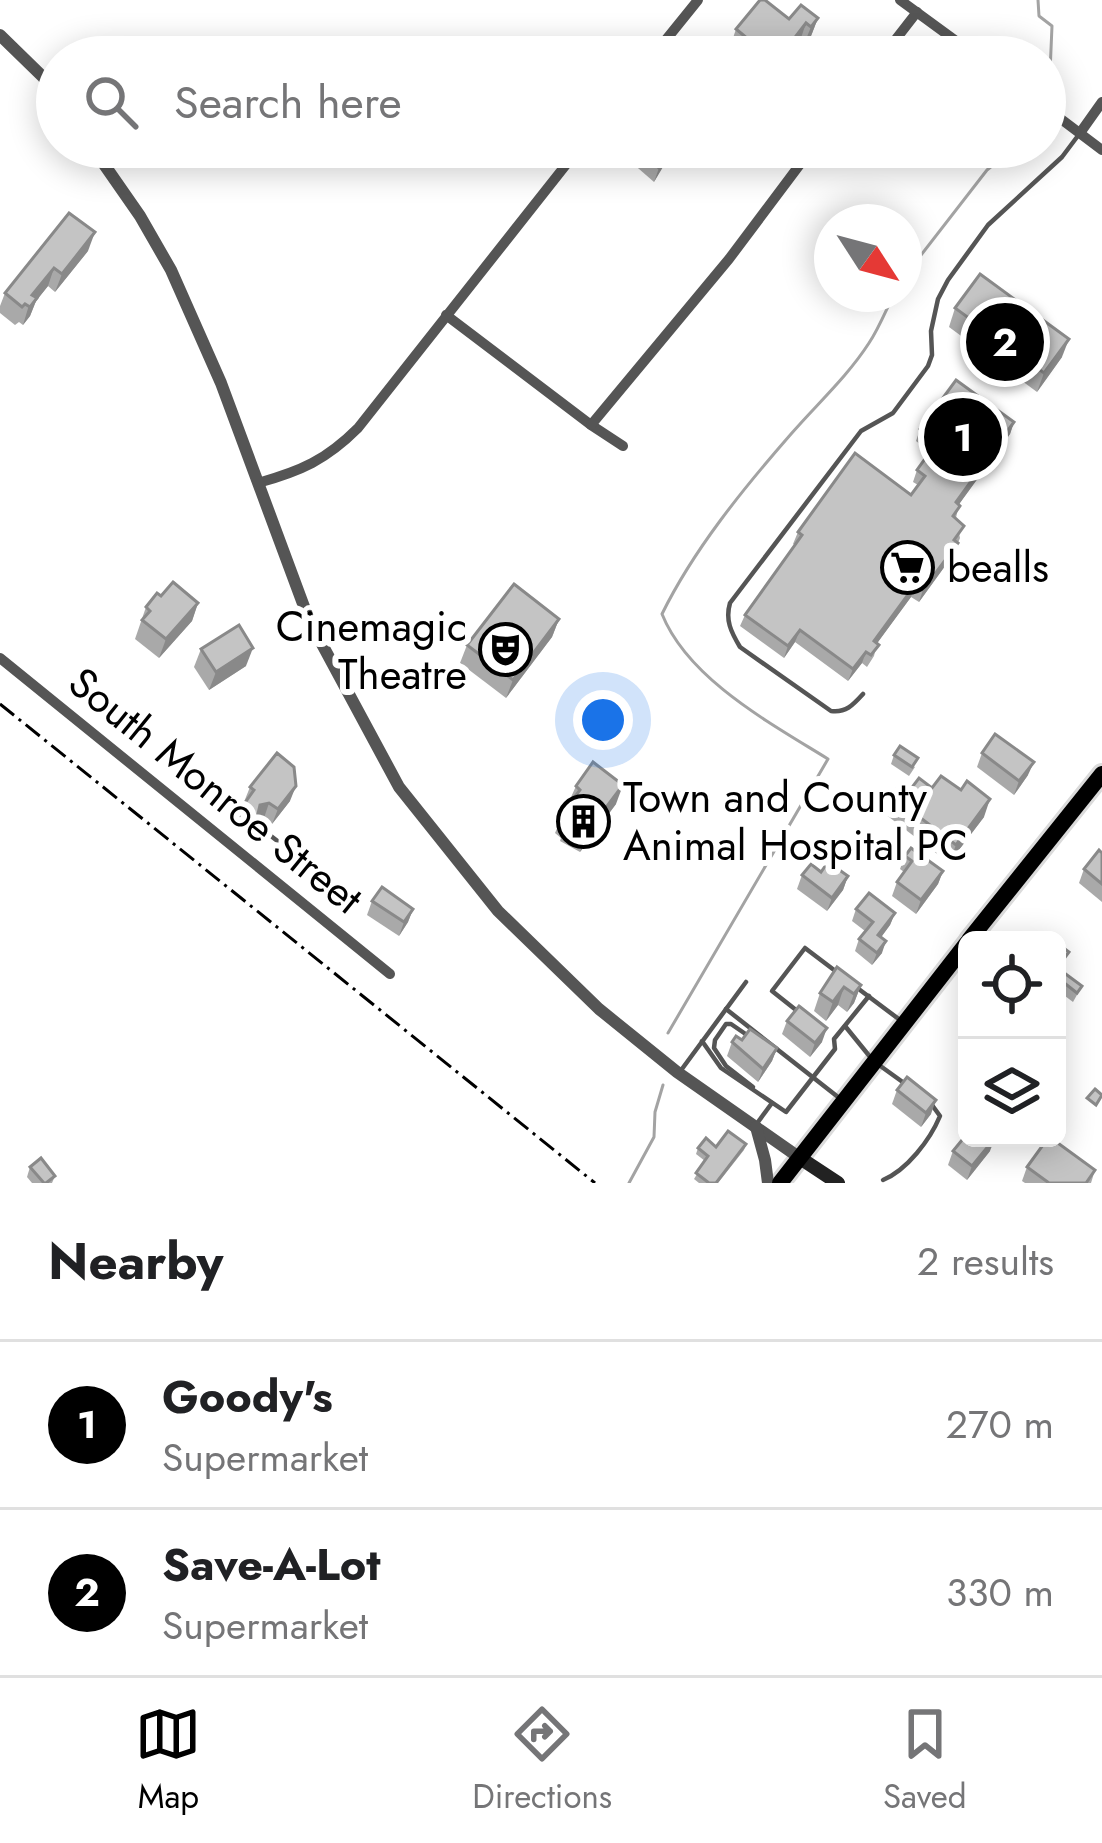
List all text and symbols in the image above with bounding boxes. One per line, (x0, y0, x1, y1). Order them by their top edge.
search box (36, 36, 1066, 168)
icon: search (78, 69, 144, 135)
text: Search here (174, 70, 402, 135)
north arrow (814, 204, 922, 312)
pin: 2 (966, 297, 1044, 387)
pin: 1 (924, 392, 1002, 482)
place label: bealls (947, 537, 1049, 598)
supermarket icon: bealls (880, 539, 936, 595)
place label: Cinemagic Theatre (276, 596, 467, 705)
theatre icon: Cinemagic Theatre (478, 622, 534, 678)
street label: South Monroe Street (55, 652, 376, 928)
your location (573, 690, 633, 750)
place label: Town and County Animal Hospital PC (623, 767, 968, 876)
building icon: Town and County Animal Hospital PC (556, 793, 612, 849)
map controls (958, 931, 1066, 1147)
button: locate (958, 931, 1066, 1039)
button: layers (958, 1039, 1066, 1147)
text: Nearby (48, 1224, 223, 1298)
text: 2 results (917, 1233, 1054, 1290)
text: Goody's (162, 1364, 333, 1429)
text: 1 (77, 1396, 97, 1453)
text: 270 m (946, 1396, 1054, 1453)
text: Supermarket (162, 1429, 368, 1486)
text: Save-A-Lot (162, 1532, 381, 1597)
text: 2 (74, 1564, 100, 1621)
text: 330 m (946, 1564, 1054, 1621)
text: Supermarket (162, 1597, 368, 1654)
tab: Map (135, 1701, 201, 1820)
tab: Directions (472, 1701, 612, 1820)
tab: Saved (883, 1701, 967, 1820)

